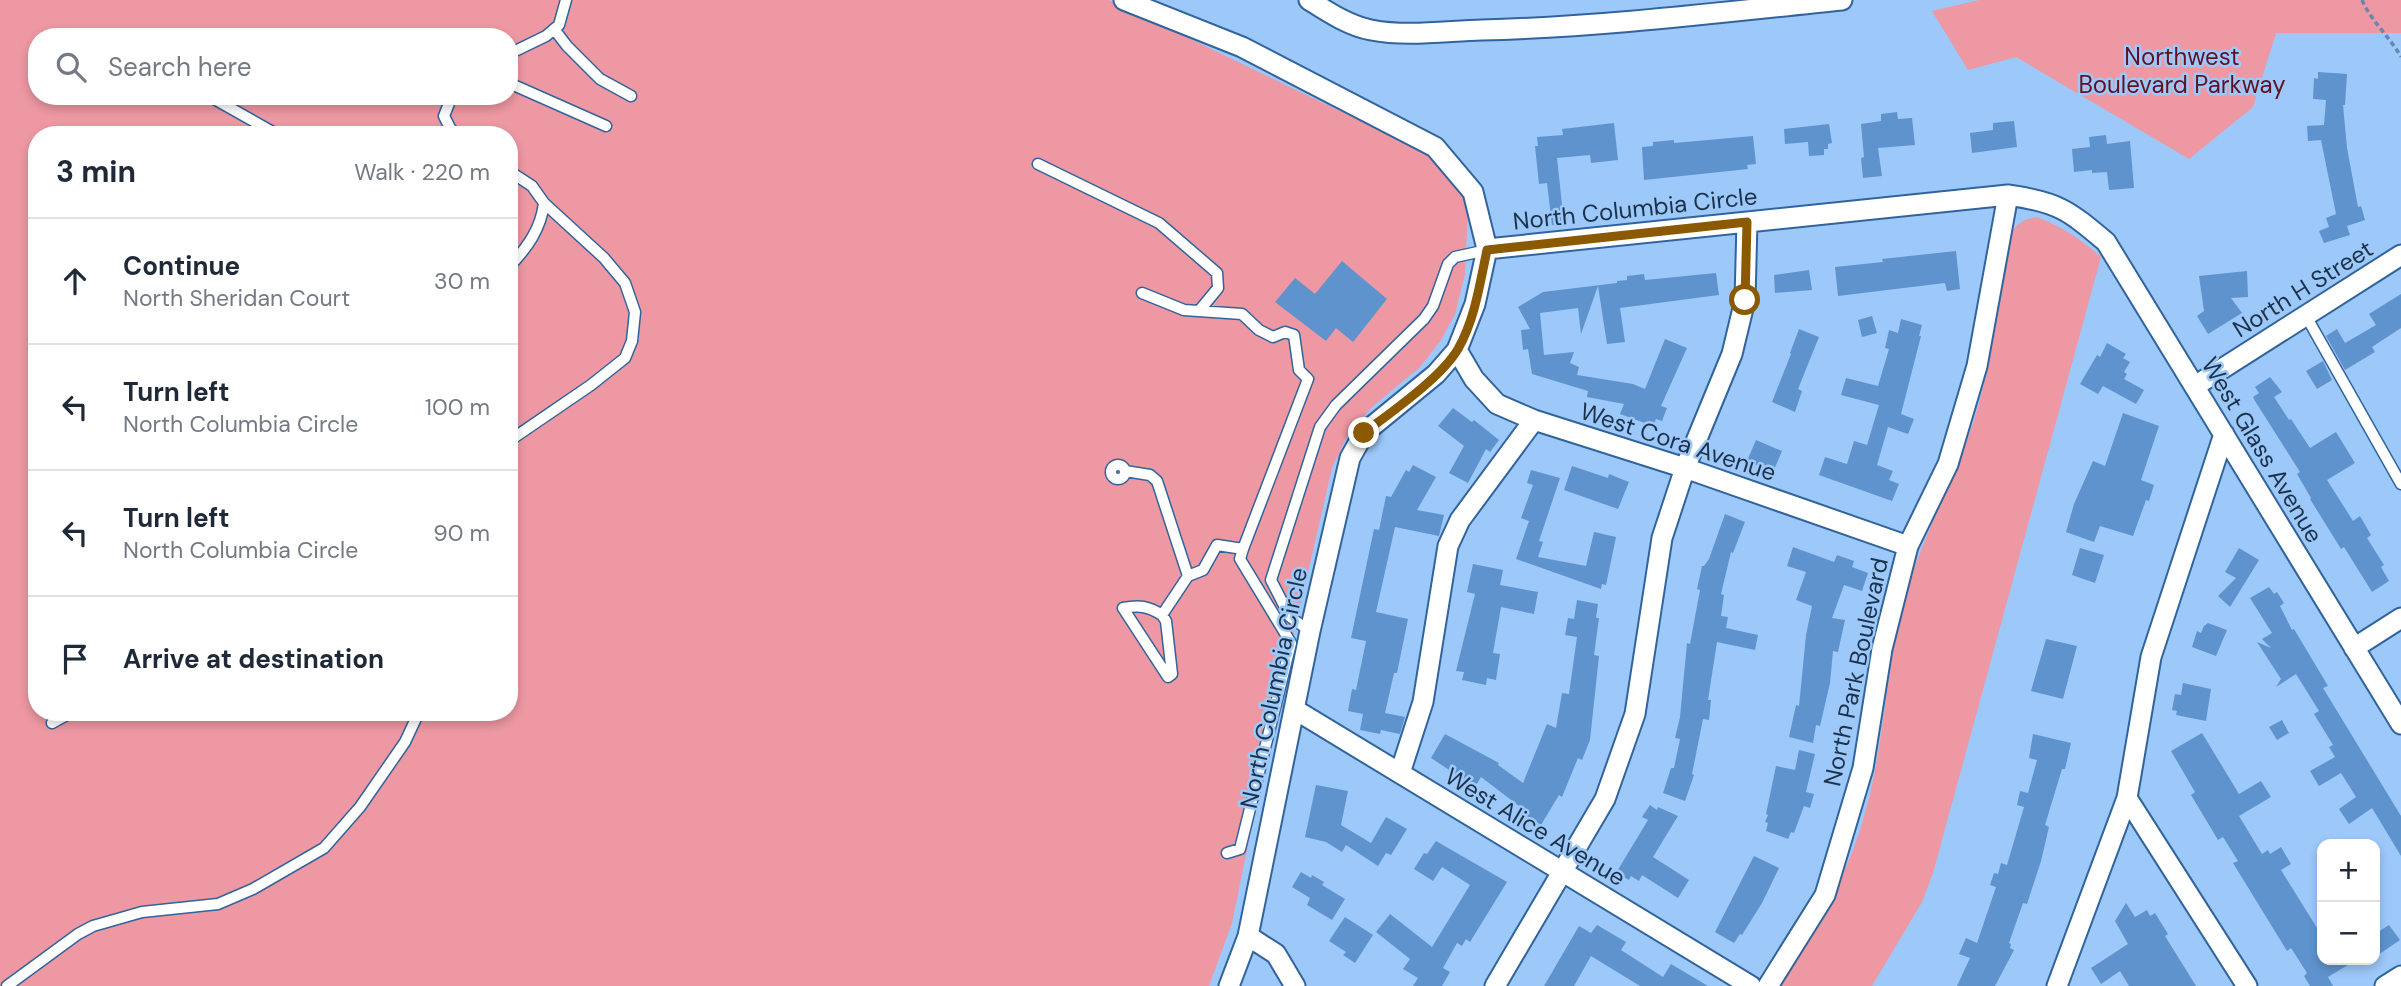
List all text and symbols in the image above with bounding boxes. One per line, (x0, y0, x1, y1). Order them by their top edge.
search box (28, 28, 518, 105)
park label: Northwest Boulevard Parkway (2078, 41, 2286, 100)
icon: search (52, 48, 90, 86)
text: Search here (108, 50, 251, 84)
text: 3 min (56, 152, 136, 191)
text: Walk · 220 m (354, 157, 490, 187)
street label: North Columbia Circle (1511, 180, 1759, 237)
street label: North H Street (2227, 233, 2379, 344)
text: Continue (123, 249, 240, 283)
icon: ahead (56, 262, 94, 300)
text: 30 m (434, 266, 490, 296)
text: North Sheridan Court (123, 283, 350, 313)
route start (1729, 284, 1760, 315)
street label: West Glass Avenue (2195, 351, 2330, 548)
text: Turn left (123, 375, 230, 409)
icon: left (56, 388, 94, 426)
text: 100 m (425, 392, 490, 422)
street label: West Cora Avenue (1576, 395, 1780, 488)
text: North Columbia Circle (123, 409, 358, 439)
route end (1348, 417, 1379, 448)
text: Turn left (123, 501, 230, 535)
icon: left (56, 514, 94, 552)
text: 90 m (433, 518, 490, 548)
text: North Columbia Circle (123, 535, 358, 565)
street label: North Park Boulevard (1816, 555, 1895, 789)
street label: North Columbia Circle (1233, 565, 1314, 811)
icon: arrive (56, 640, 94, 678)
text: Arrive at destination (123, 642, 384, 676)
street label: West Alice Avenue (1439, 760, 1631, 893)
map controls (2317, 839, 2380, 965)
button: + (2317, 839, 2380, 902)
button: − (2317, 902, 2380, 965)

